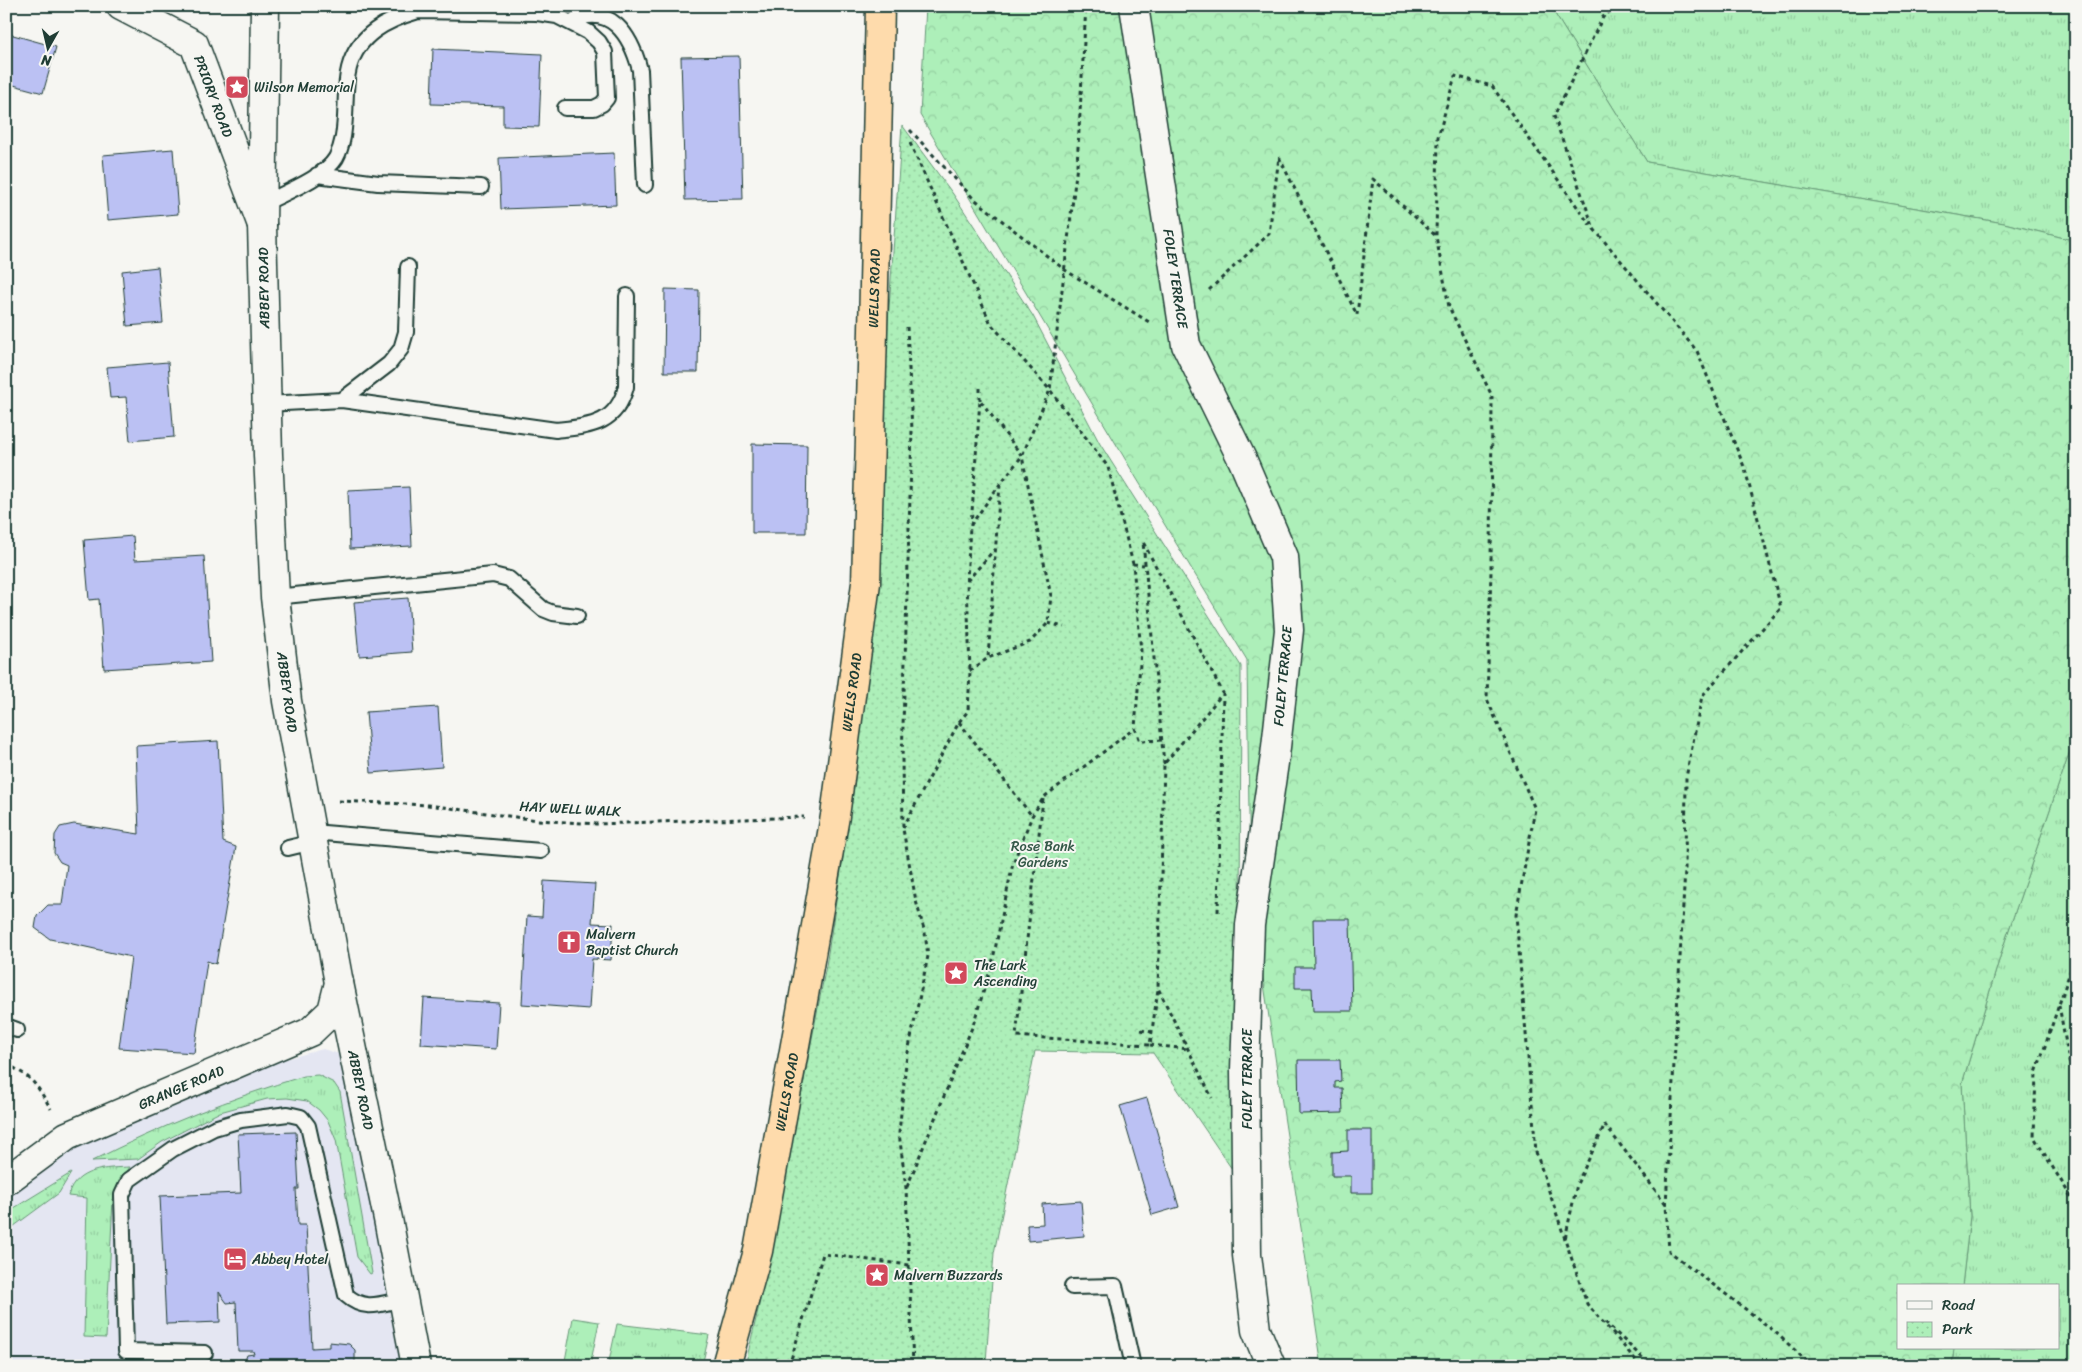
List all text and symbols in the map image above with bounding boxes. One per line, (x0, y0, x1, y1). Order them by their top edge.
north arrow (22, 22, 72, 72)
text: N (39, 47, 54, 74)
street label: PRIORY ROAD (187, 51, 241, 142)
place icon: Wilson Memorial (224, 74, 250, 100)
place label: Wilson Memorial (254, 75, 355, 100)
street label: FOLEY TERRACE (1156, 227, 1196, 332)
street label: ABBEY ROAD (251, 247, 277, 330)
street label: WELLS ROAD (861, 248, 887, 328)
street label: FOLEY TERRACE (1266, 624, 1300, 727)
street label: ABBEY ROAD (269, 649, 305, 735)
street label: WELLS ROAD (834, 651, 869, 733)
street label: HAY WELL WALK (519, 794, 622, 824)
park label: Rose Bank Gardens (1011, 834, 1075, 875)
place label: Malvern Baptist Church (586, 922, 678, 963)
church icon: Malvern Baptist Church (556, 929, 582, 955)
place label: The Lark Ascending (973, 953, 1037, 994)
place icon: The Lark Ascending (943, 960, 969, 986)
street label: FOLEY TERRACE (1235, 1028, 1260, 1129)
street label: ABBEY ROAD (340, 1046, 382, 1133)
street label: WELLS ROAD (767, 1050, 806, 1133)
street label: GRANGE ROAD (134, 1057, 229, 1117)
hotel icon: Abbey Hotel (222, 1246, 248, 1272)
place label: Abbey Hotel (251, 1247, 329, 1272)
place icon: Malvern Buzzards (864, 1262, 890, 1288)
place label: Malvern Buzzards (894, 1263, 1003, 1288)
legend (1897, 1284, 2060, 1350)
text: Road (1942, 1292, 1975, 1318)
text: Park (1942, 1316, 1973, 1342)

